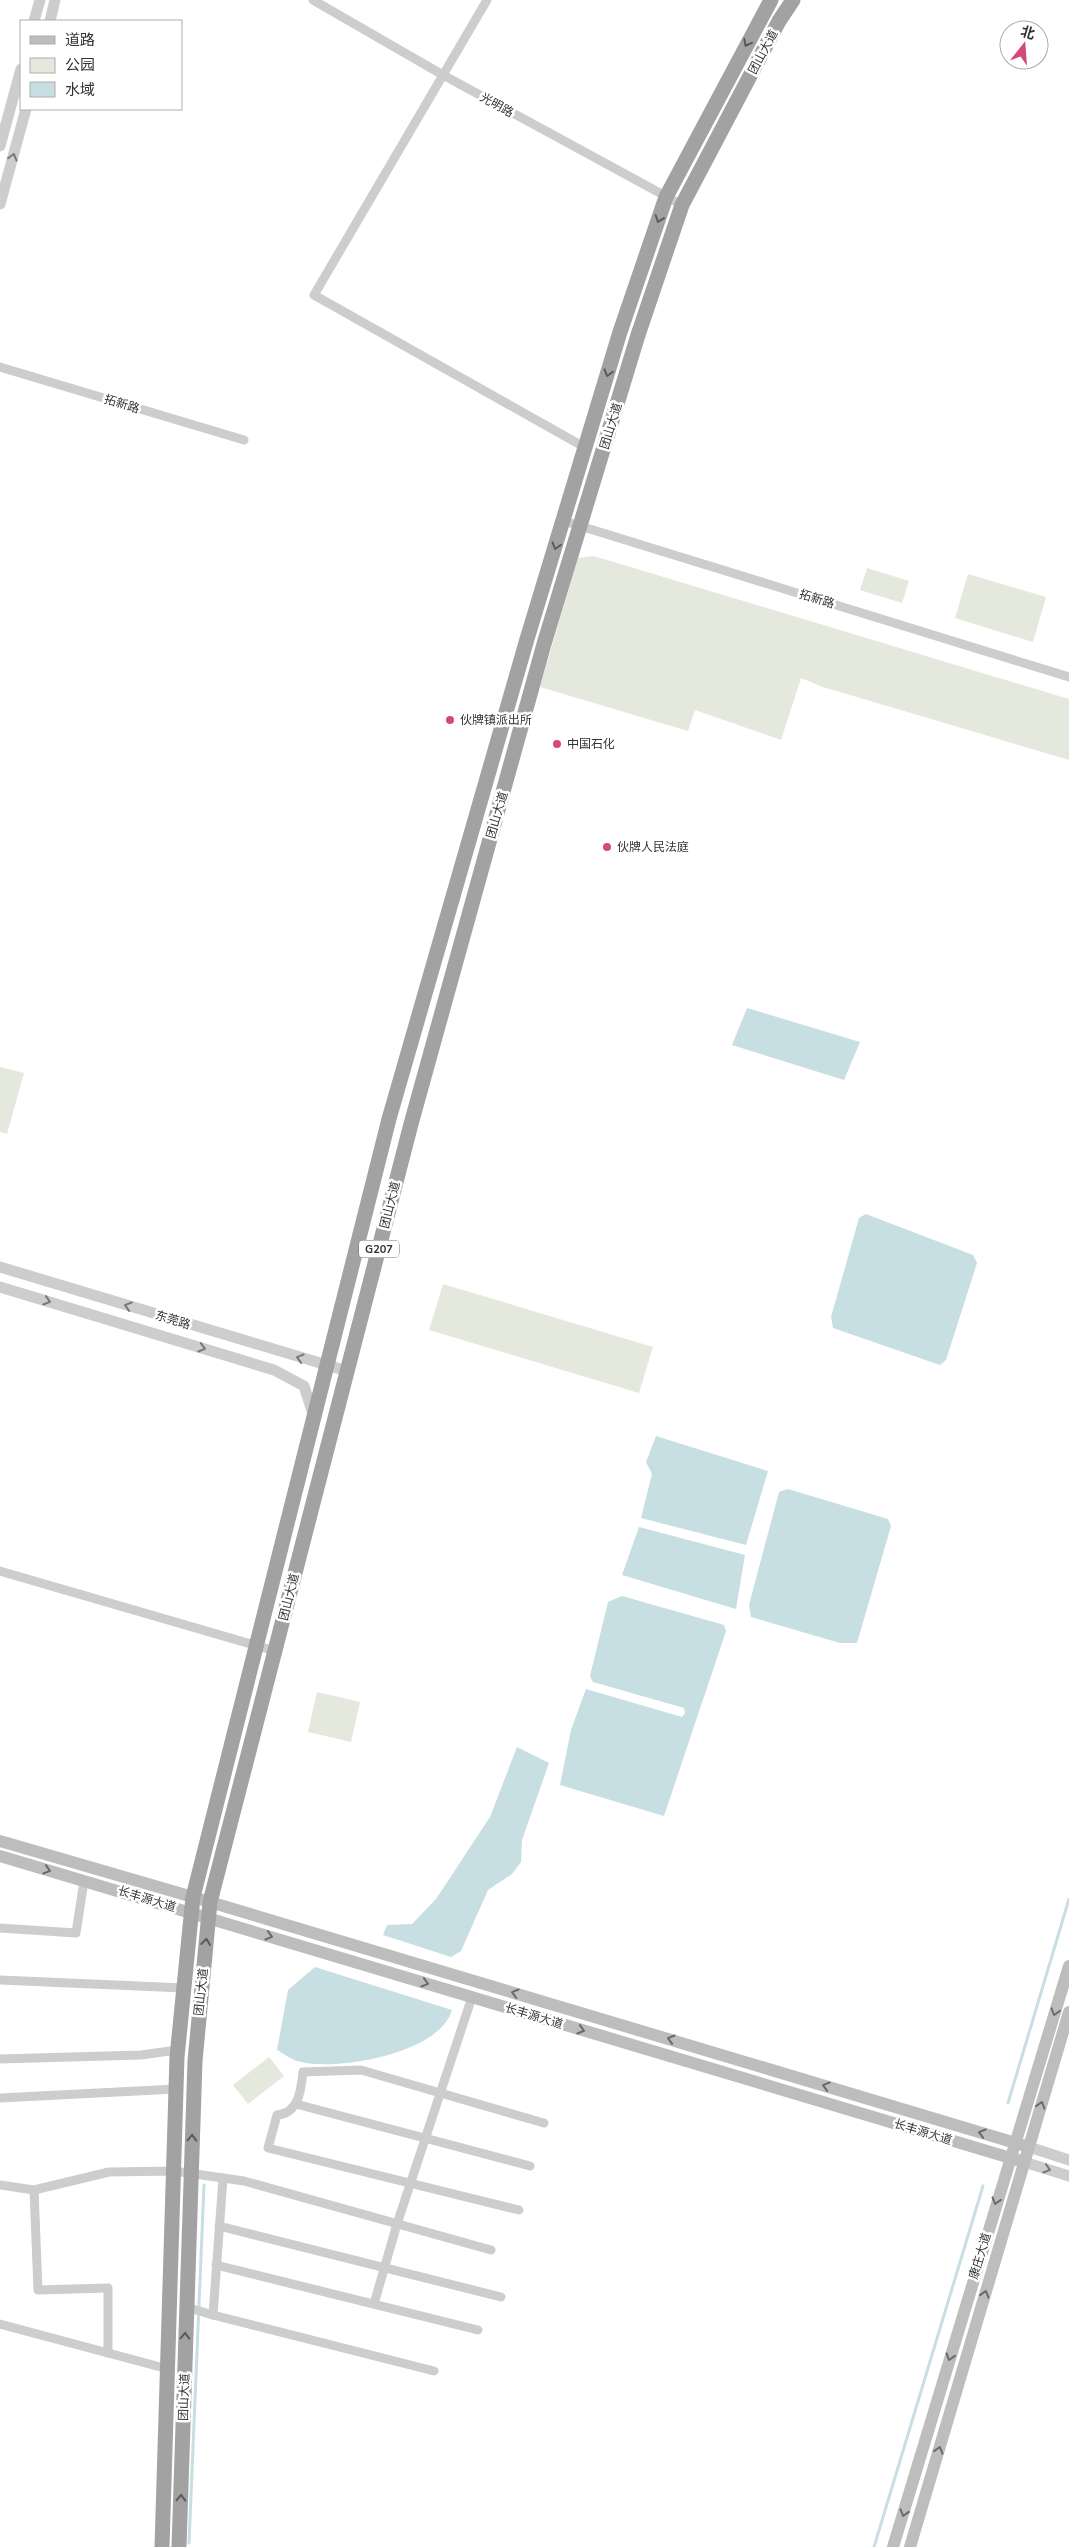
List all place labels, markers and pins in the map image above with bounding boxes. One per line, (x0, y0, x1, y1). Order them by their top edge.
place label: 伙牌镇派出所 (460, 712, 532, 728)
marker: 伙牌镇派出所 (444, 714, 456, 726)
place label: 中国石化 (567, 736, 615, 752)
marker: 中国石化 (551, 738, 563, 750)
place label: 伙牌人民法庭 (617, 839, 689, 855)
marker: 伙牌人民法庭 (601, 841, 613, 853)

